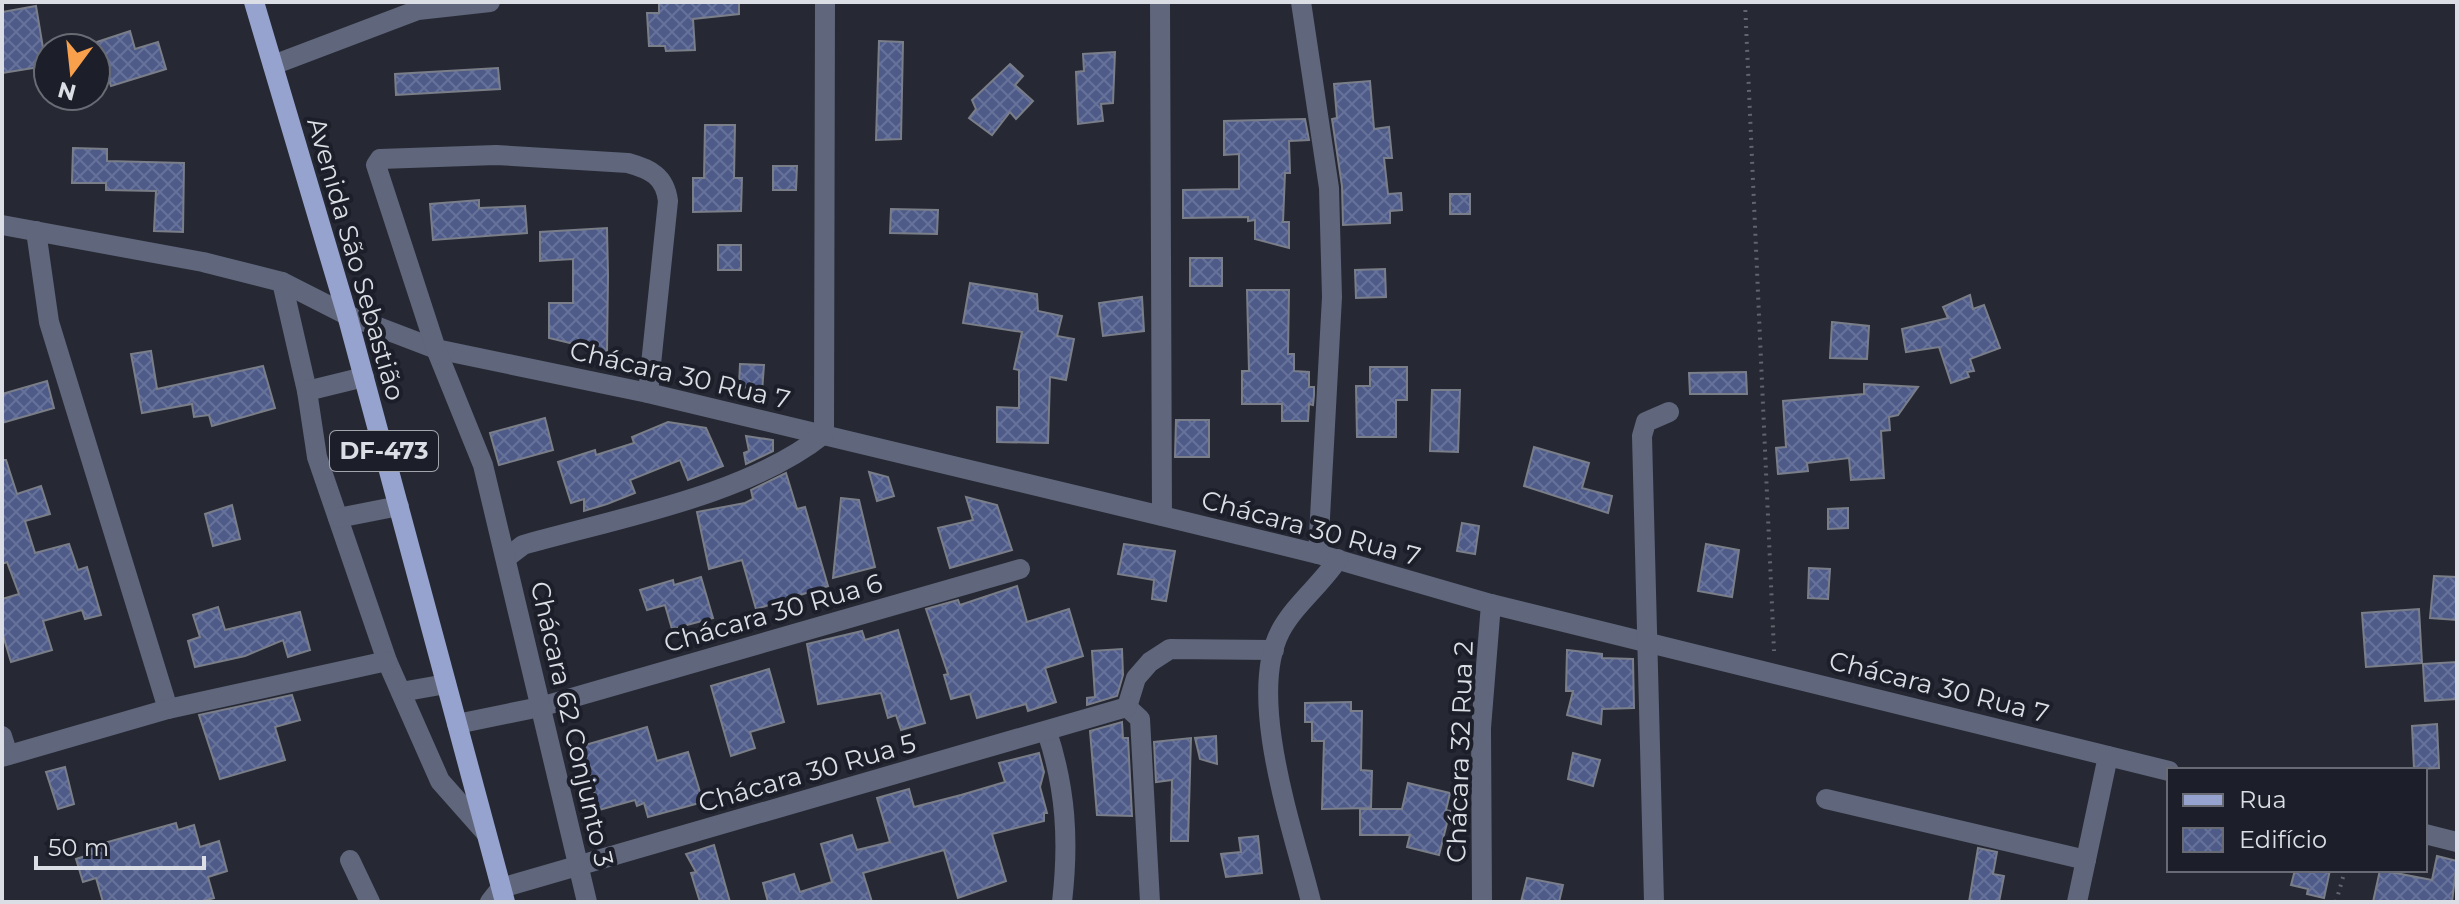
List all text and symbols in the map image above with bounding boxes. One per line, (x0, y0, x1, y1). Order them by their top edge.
north arrow (32, 32, 112, 112)
text: N (55, 75, 79, 106)
street label: Avenida São Sebastião (300, 114, 412, 404)
street label: Chácara 30 Rua 7 (567, 334, 793, 416)
road number: DF-473 (330, 431, 438, 471)
street label: Chácara 30 Rua 7 (1198, 483, 1424, 573)
street label: Chácara 30 Rua 6 (660, 566, 886, 659)
street label: Chácara 62 Conjunto 3 (524, 578, 620, 870)
street label: Chácara 32 Rua 2 (1440, 640, 1480, 864)
street label: Chácara 30 Rua 7 (1826, 644, 2052, 730)
street label: Chácara 30 Rua 5 (695, 727, 919, 819)
legend (2167, 768, 2427, 872)
text: Rua (2239, 785, 2287, 814)
scale bar (36, 820, 204, 870)
text: Edifício (2239, 825, 2327, 854)
text: 50 m (48, 833, 109, 862)

